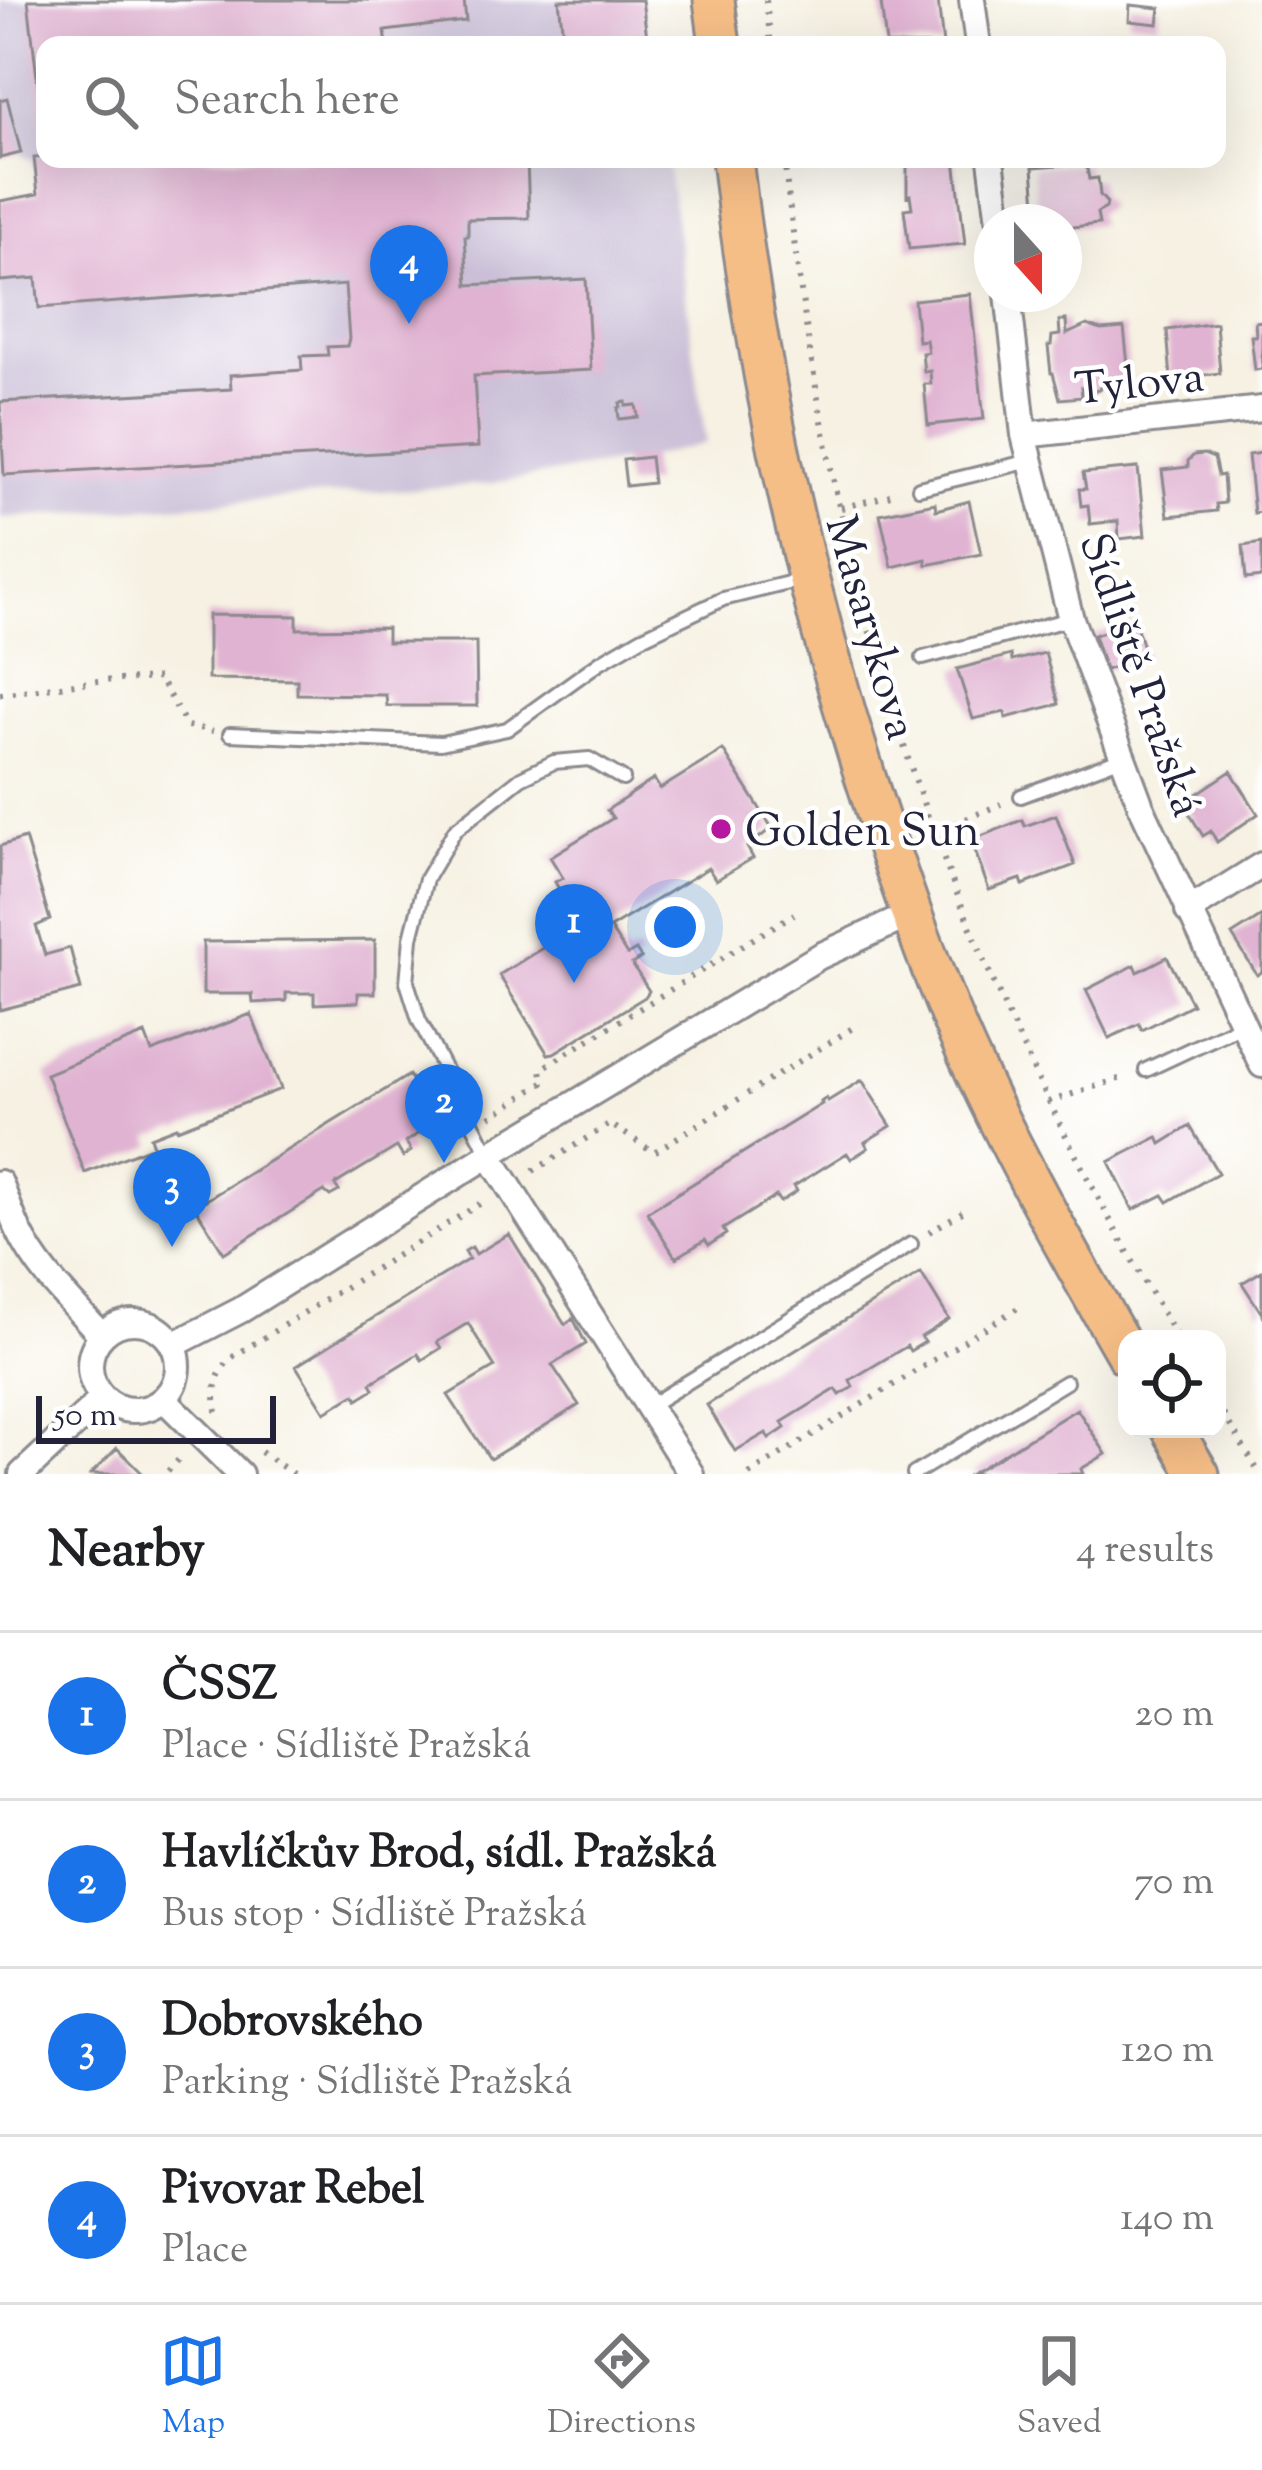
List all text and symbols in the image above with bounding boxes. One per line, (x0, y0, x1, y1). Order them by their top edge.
search box (36, 36, 1226, 168)
icon: search (78, 69, 144, 135)
text: Search here (174, 70, 400, 135)
north arrow (974, 204, 1082, 312)
pin: 4 (370, 225, 448, 324)
street label: Tylova (1072, 347, 1207, 426)
street label: Masarykova (805, 509, 931, 748)
street label: Sídliště Pražská (1059, 525, 1217, 826)
place label: Golden Sun (745, 802, 980, 867)
marker: Golden Sun (708, 816, 734, 842)
pin: 1 (535, 884, 613, 983)
your location (645, 897, 705, 957)
pin: 2 (405, 1064, 483, 1163)
pin: 3 (133, 1148, 211, 1247)
map controls (1118, 1330, 1226, 1438)
button: locate (1118, 1330, 1226, 1438)
scale bar (36, 1390, 276, 1443)
text: 50 m (54, 1393, 117, 1441)
text: Nearby (48, 1516, 205, 1589)
text: 4 results (1076, 1524, 1214, 1580)
text: ČSSZ (162, 1655, 277, 1720)
text: 1 (80, 1688, 94, 1744)
text: 20 m (1135, 1688, 1214, 1744)
text: Place · Sídliště Pražská (162, 1720, 531, 1776)
text: Havlíčkův Brod, sídl. Pražská (162, 1823, 717, 1888)
text: 2 (78, 1856, 96, 1912)
text: 70 m (1134, 1856, 1214, 1912)
text: Bus stop · Sídliště Pražská (162, 1888, 587, 1944)
text: Dobrovského (162, 1991, 423, 2056)
text: 3 (79, 2024, 95, 2080)
text: 120 m (1121, 2024, 1214, 2080)
text: Parking · Sídliště Pražská (162, 2056, 572, 2112)
text: Pivovar Rebel (162, 2159, 424, 2224)
text: 4 (77, 2192, 97, 2248)
text: 140 m (1120, 2192, 1214, 2248)
text: Place (162, 2224, 248, 2280)
tab: Map (160, 2328, 226, 2448)
tab: Directions (547, 2328, 696, 2448)
tab: Saved (1017, 2328, 1102, 2448)

